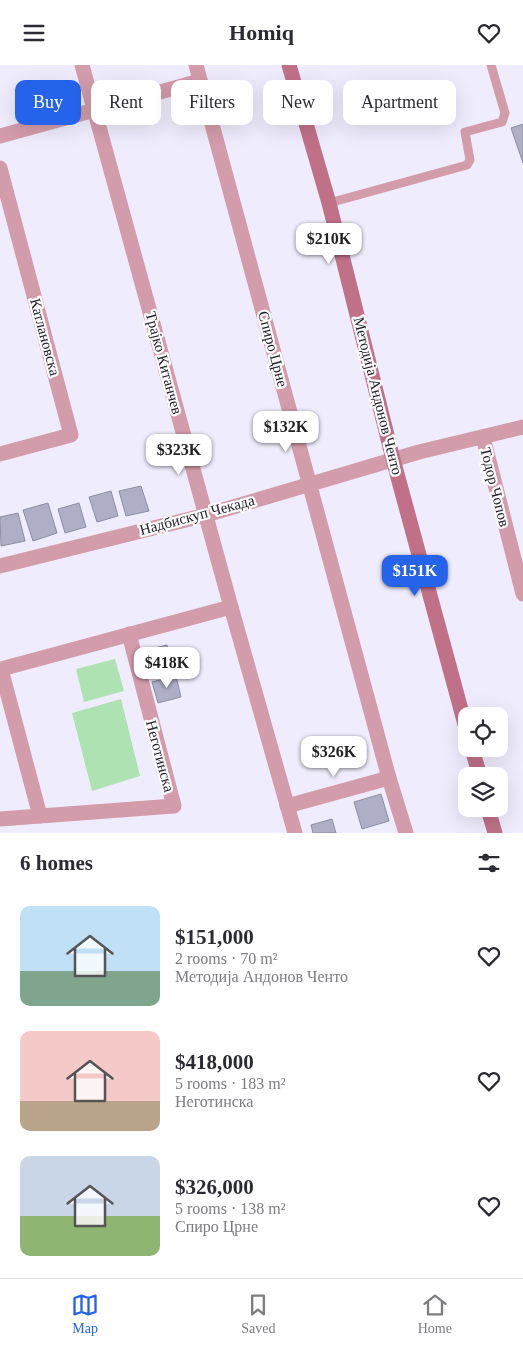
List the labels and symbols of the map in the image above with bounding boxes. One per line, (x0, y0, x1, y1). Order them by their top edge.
pin: $210K (294, 223, 364, 265)
street label: Катлановска (27, 297, 63, 378)
street label: Спиро Црне (255, 309, 291, 389)
street label: Трајко Китанчев (143, 310, 185, 416)
street label: Методија Андонов Ченто (351, 315, 405, 477)
pin: $132K (251, 411, 321, 453)
pin: $323K (144, 433, 214, 476)
street label: Тодор Чопов (477, 446, 513, 528)
street label: Надбискуп Чекада (138, 492, 256, 538)
pin: $151K (380, 555, 450, 597)
pin: $418K (132, 647, 202, 689)
street label: Неготинска (143, 718, 177, 794)
pin: $326K (299, 735, 369, 778)

